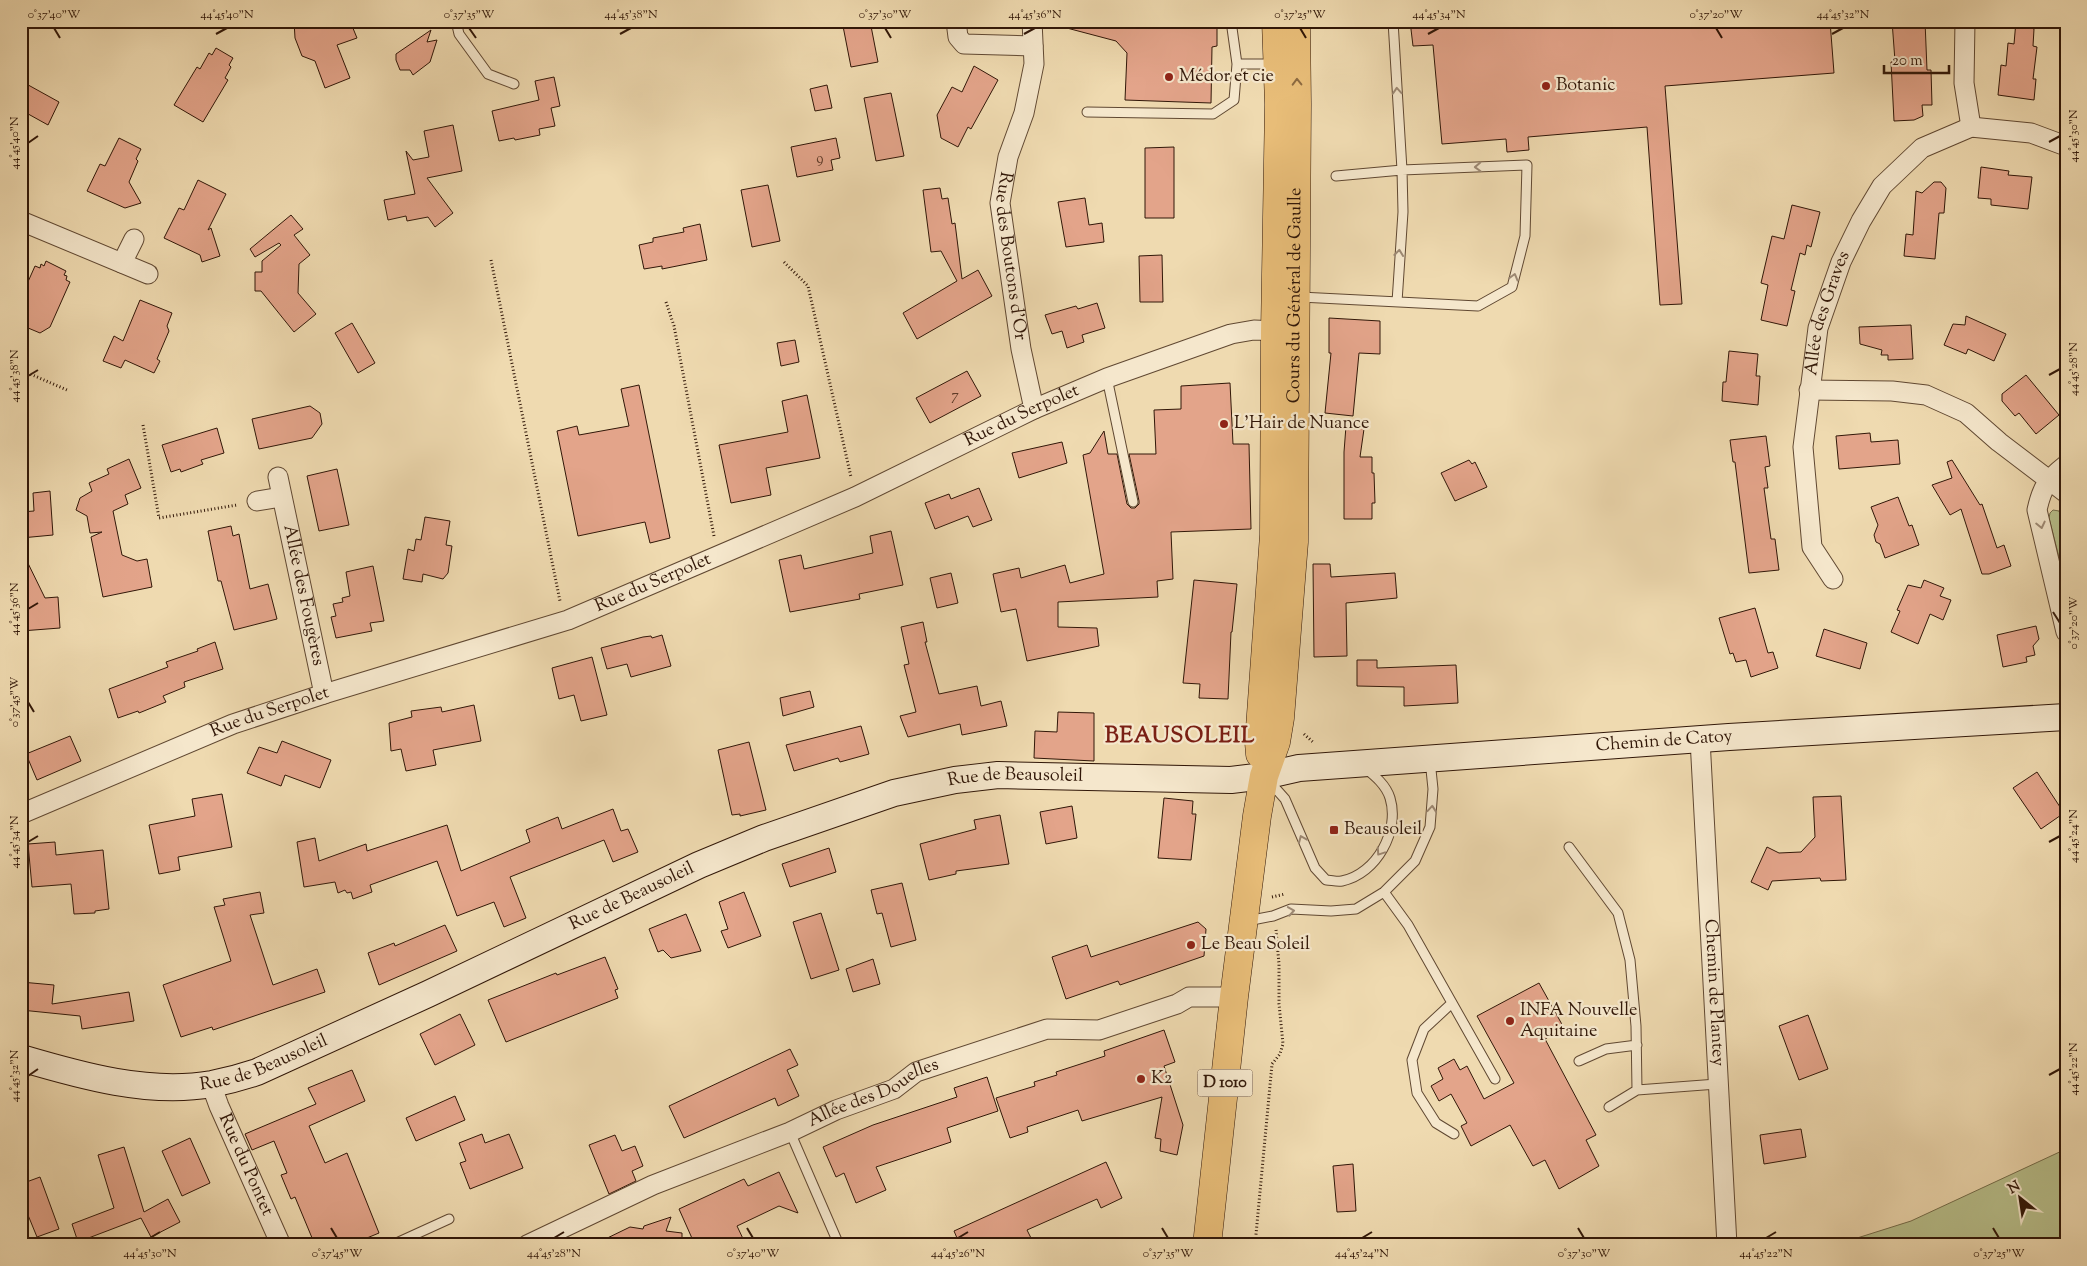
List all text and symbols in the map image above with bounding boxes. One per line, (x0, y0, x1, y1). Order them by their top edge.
text: 0°37'40"W (28, 6, 81, 24)
text: 44°45'40"N (200, 6, 254, 24)
text: 0°37'35"W (444, 6, 495, 24)
text: 44°45'38"N (604, 6, 658, 24)
text: 0°37'30"W (859, 6, 912, 24)
text: 44°45'36"N (1008, 6, 1062, 24)
text: 0°37'25"W (1274, 6, 1326, 24)
text: 44°45'34"N (1412, 6, 1466, 24)
text: 0°37'20"W (1689, 6, 1743, 24)
text: 44°45'32"N (1817, 6, 1870, 24)
scale bar (1884, 42, 1950, 74)
text: 20 m (1892, 51, 1923, 72)
place label: Médor et cie (1179, 64, 1274, 90)
marker: Médor et cie (1163, 71, 1175, 83)
place label: Botanic (1556, 73, 1615, 99)
one-way arrow (1292, 78, 1302, 86)
marker: Botanic (1540, 80, 1552, 92)
one-way arrow (1392, 87, 1403, 95)
text: 44°45'30"N (2065, 109, 2083, 163)
text: 44°45'40"N (6, 116, 24, 170)
house number: 9 (816, 149, 824, 170)
one-way arrow (1474, 162, 1482, 172)
street label: Rue des Boutons d'Or (987, 169, 1033, 342)
street label: Cours du Général de Gaulle (1282, 188, 1309, 403)
street label: Allée des Graves (1799, 247, 1857, 377)
one-way arrow (1394, 249, 1405, 257)
one-way arrow (1509, 274, 1519, 282)
text: 44°45'28"N (2065, 342, 2083, 396)
text: 44°45'38"N (6, 349, 24, 403)
street label: Rue du Serpolet (960, 378, 1084, 454)
house number: 7 (951, 386, 959, 407)
place label: L'Hair de Nuance (1234, 411, 1369, 437)
marker: L'Hair de Nuance (1218, 418, 1230, 430)
one-way arrow (2035, 521, 2046, 530)
street label: Allée des Fougères (275, 522, 331, 668)
street label: Rue du Serpolet (591, 547, 716, 620)
text: 44°45'36"N (6, 582, 24, 636)
text: 0°37'20"W (2065, 596, 2083, 650)
text: 0°37'45"W (6, 676, 24, 727)
street label: Rue du Serpolet (206, 680, 333, 745)
district label: BEAUSOLEIL (1105, 721, 1255, 753)
street label: Chemin de Catoy (1595, 724, 1733, 760)
street label: Rue de Beausoleil (945, 762, 1083, 794)
one-way arrow (1426, 804, 1437, 812)
text: 44°45'24"N (2065, 809, 2083, 863)
text: 44°45'34"N (6, 815, 24, 869)
place label: Beausoleil (1344, 817, 1422, 843)
marker: Beausoleil (1328, 824, 1340, 836)
one-way arrow (1298, 835, 1309, 844)
one-way arrow (1377, 846, 1386, 855)
street label: Rue de Beausoleil (565, 856, 699, 938)
one-way arrow (1287, 906, 1296, 916)
street label: Chemin de Plantey (1697, 918, 1730, 1067)
place label: Le Beau Soleil (1201, 932, 1310, 958)
marker: Le Beau Soleil (1185, 939, 1197, 951)
place label: INFA Nouvelle Aquitaine (1520, 998, 1637, 1045)
marker: INFA Nouvelle Aquitaine (1504, 1015, 1516, 1027)
street label: Rue de Beausoleil (198, 1028, 332, 1099)
text: 44°45'22"N (2065, 1042, 2083, 1096)
text: 44°45'32"N (6, 1049, 24, 1102)
street label: Allée des Douelles (804, 1052, 942, 1135)
place label: K2 (1151, 1066, 1173, 1092)
road number: D 1010 (1198, 1070, 1252, 1096)
marker: K2 (1135, 1073, 1147, 1085)
street label: Rue du Pontet (211, 1110, 280, 1220)
north arrow (1994, 1174, 2044, 1224)
text: N (2005, 1177, 2024, 1200)
text: 44°45'30"N (123, 1245, 177, 1263)
text: 0°37'45"W (312, 1245, 363, 1263)
text: 44°45'28"N (527, 1245, 581, 1263)
text: 0°37'40"W (727, 1245, 780, 1263)
text: 44°45'26"N (931, 1245, 985, 1263)
text: 0°37'35"W (1143, 1245, 1194, 1263)
text: 44°45'24"N (1335, 1245, 1389, 1263)
text: 0°37'30"W (1558, 1245, 1611, 1263)
text: 44°45'22"N (1739, 1245, 1793, 1263)
text: 0°37'25"W (1973, 1245, 2025, 1263)

